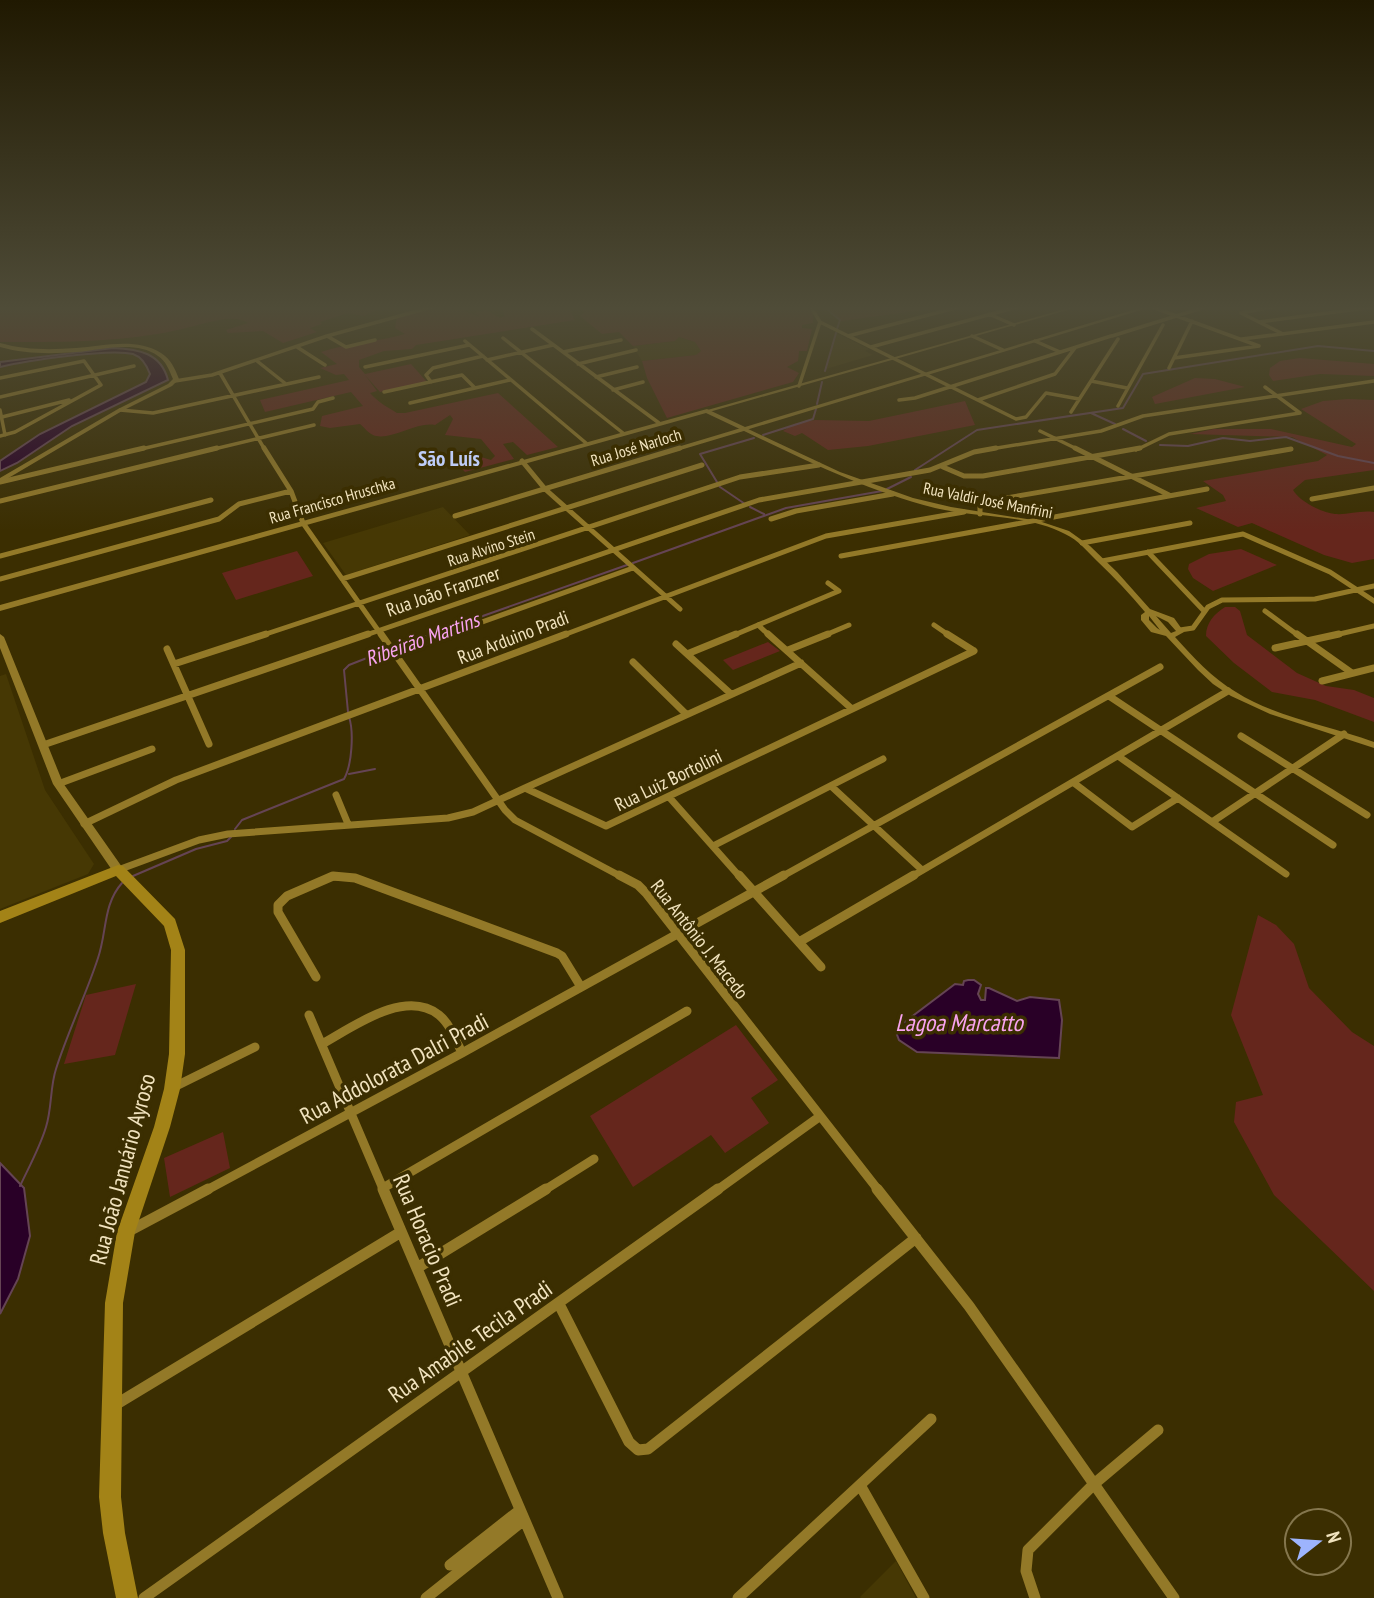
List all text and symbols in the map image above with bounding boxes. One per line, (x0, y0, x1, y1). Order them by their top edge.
street label: Rua José Narloch (588, 424, 684, 470)
district label: São Luís (418, 445, 480, 472)
street label: Rua Francisco Hruschka (267, 472, 397, 528)
street label: Rua Valdir José Manfrini (922, 478, 1054, 522)
street label: Rua Alvino Stein (445, 524, 537, 570)
street label: Rua João Franzner (383, 560, 504, 622)
water label: Ribeirão Martins (361, 605, 484, 672)
street label: Rua Arduino Pradi (454, 605, 572, 669)
street label: Rua Luiz Bortolini (610, 744, 726, 816)
street label: Rua Antônio J. Macedo (646, 874, 754, 1004)
street label: Rua Addolorata Dalri Pradi (295, 1006, 493, 1130)
water label: Lagoa Marcatto (895, 1007, 1024, 1038)
street label: Rua João Januário Ayroso (83, 1070, 161, 1268)
street label: Rua Horacio Pradi (387, 1169, 469, 1311)
street label: Rua Amabile Tecila Pradi (382, 1274, 558, 1408)
north arrow (1283, 1507, 1353, 1577)
text: N (1321, 1529, 1347, 1545)

